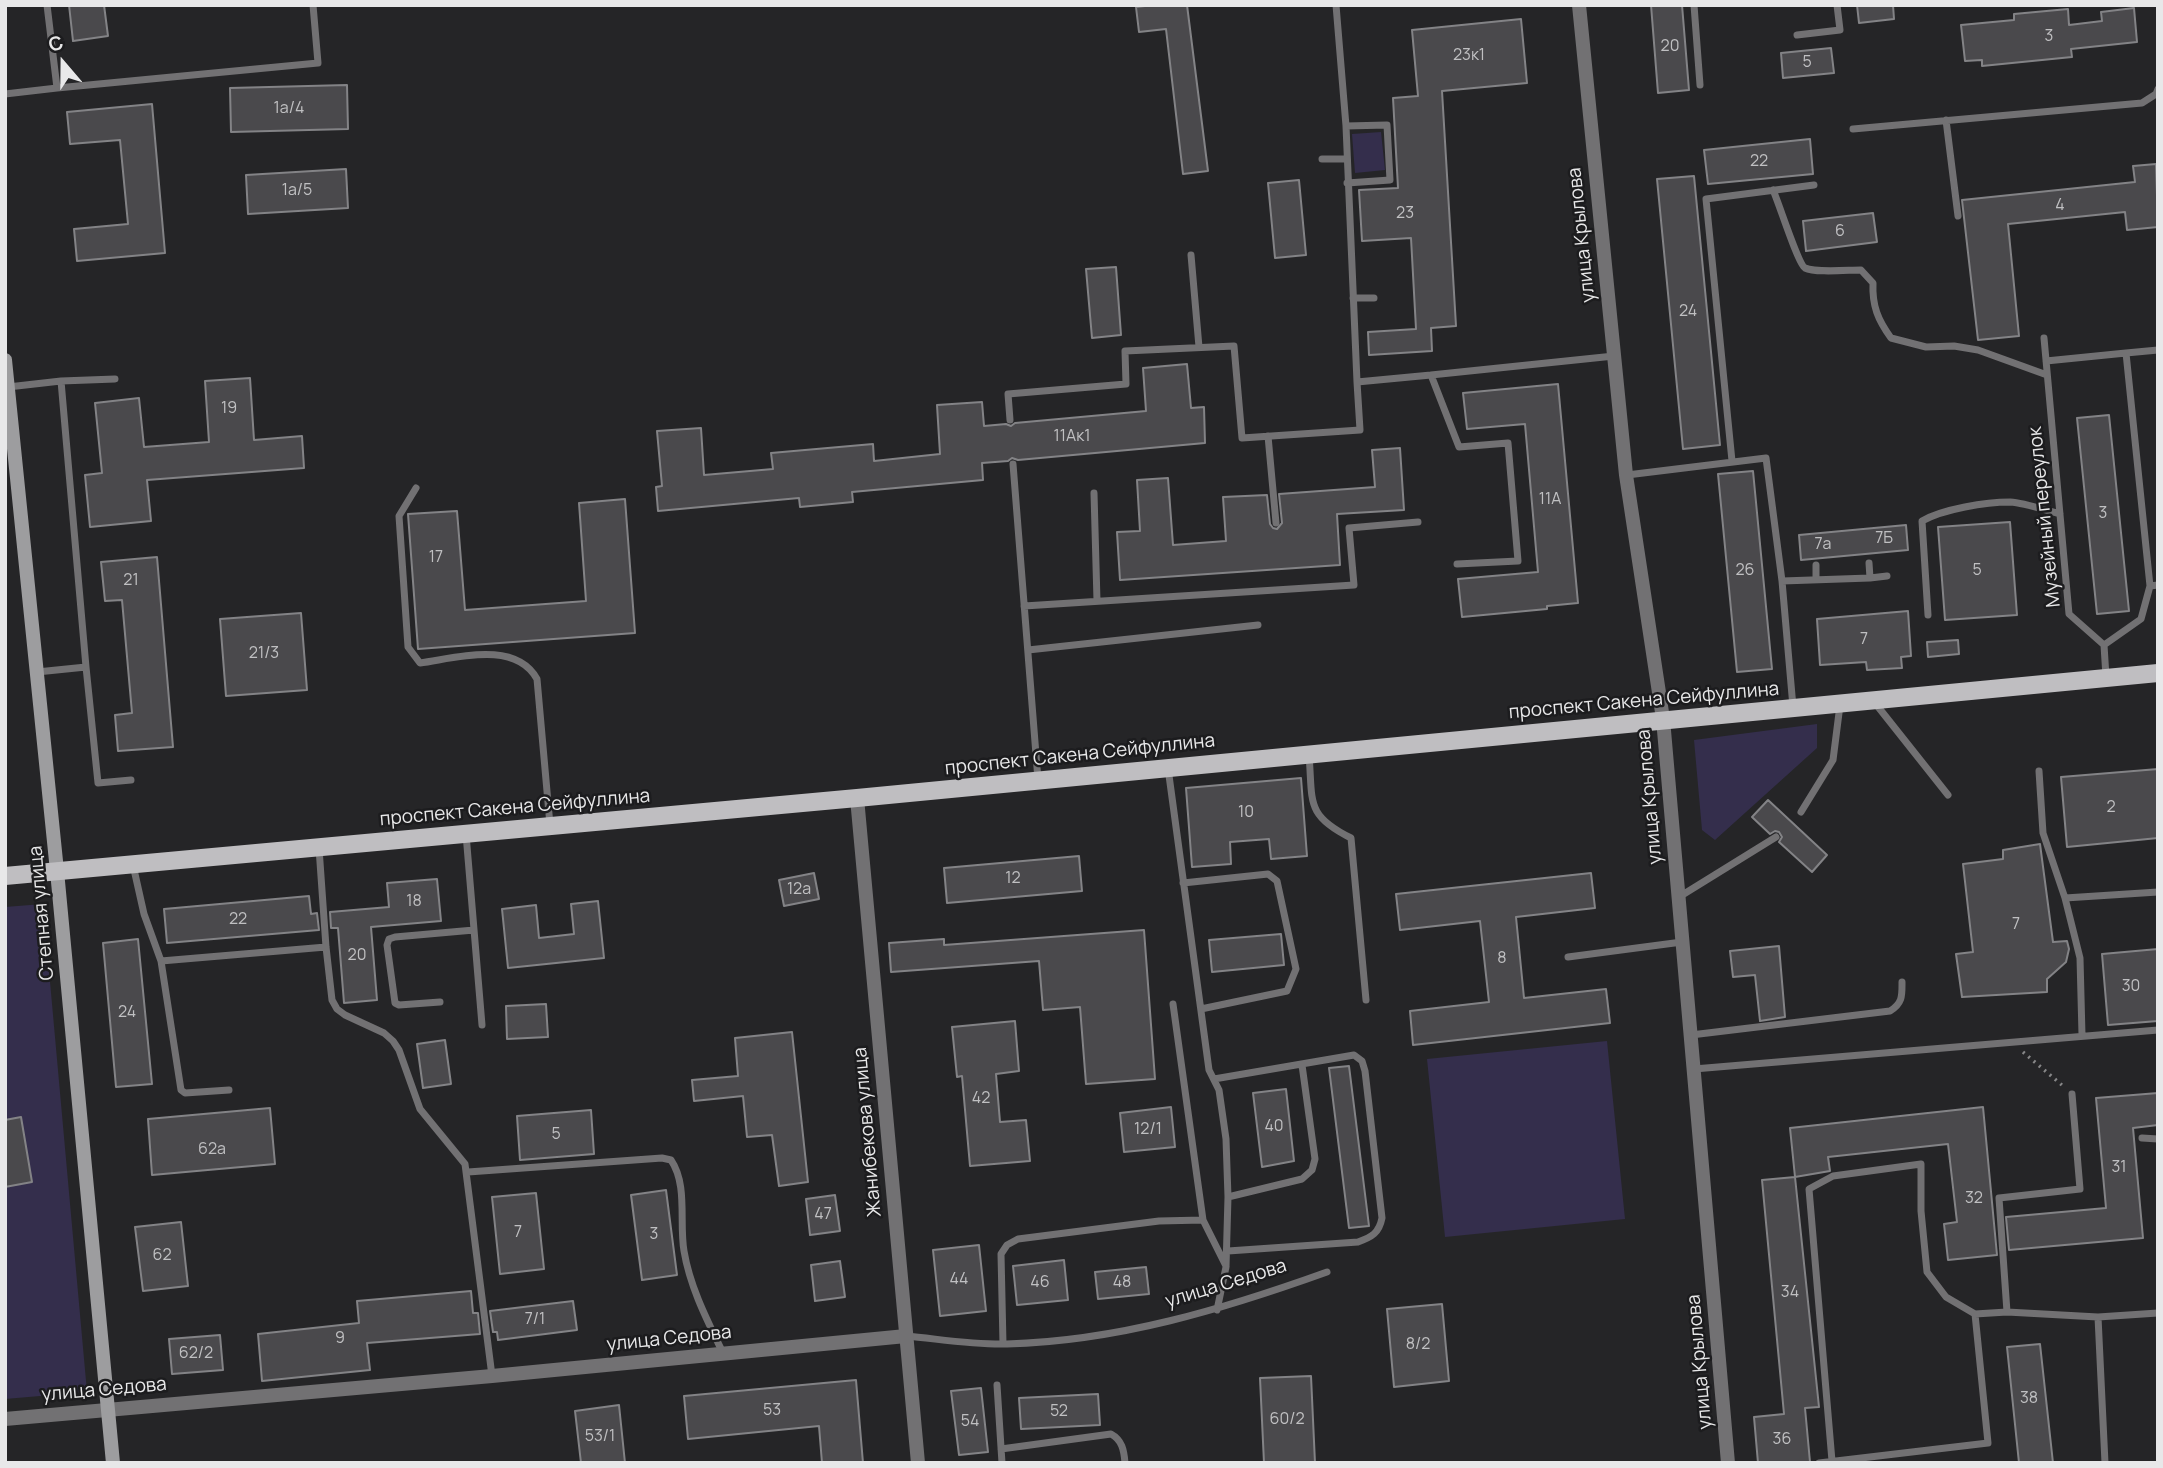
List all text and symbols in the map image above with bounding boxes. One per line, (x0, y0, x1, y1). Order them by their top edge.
house number: 3 (2045, 27, 2053, 47)
north arrow (28, 28, 98, 98)
text: С (45, 29, 67, 58)
house number: 20 (1661, 37, 1679, 57)
house number: 23к1 (1453, 46, 1485, 66)
house number: 5 (1802, 53, 1812, 73)
house number: 1а/4 (274, 99, 304, 119)
house number: 22 (1750, 152, 1768, 172)
street label: улица Крылова (1564, 166, 1600, 304)
house number: 1а/5 (282, 181, 312, 201)
house number: 4 (2055, 196, 2065, 216)
house number: 23 (1396, 204, 1414, 224)
house number: 6 (1835, 222, 1845, 242)
house number: 24 (1679, 302, 1697, 322)
house number: 19 (221, 399, 237, 419)
street label: Музейный переулок (2024, 426, 2066, 608)
house number: 11Ак1 (1054, 427, 1090, 447)
house number: 11А (1539, 490, 1561, 510)
house number: 3 (2099, 504, 2107, 524)
house number: 7Б (1875, 529, 1893, 549)
house number: 7а (1815, 535, 1831, 555)
house number: 17 (429, 548, 443, 568)
house number: 26 (1735, 561, 1755, 581)
house number: 5 (1972, 561, 1982, 581)
house number: 21 (123, 571, 139, 591)
house number: 7 (1860, 630, 1868, 650)
house number: 21/3 (249, 644, 279, 664)
street label: проспект Сакена Сейфуллина (1508, 678, 1780, 724)
street label: улица Крылова (1633, 728, 1667, 866)
street label: проспект Сакена Сейфуллина (944, 729, 1216, 781)
street label: проспект Сакена Сейфуллина (379, 785, 651, 831)
house number: 2 (2106, 798, 2116, 818)
house number: 10 (1238, 803, 1254, 823)
street label: Степная улица (25, 845, 59, 981)
house number: 12 (1005, 869, 1021, 889)
house number: 12а (787, 880, 811, 900)
house number: 18 (406, 892, 422, 912)
house number: 22 (229, 910, 247, 930)
house number: 7 (2012, 915, 2020, 935)
house number: 20 (348, 946, 366, 966)
house number: 8 (1497, 949, 1507, 969)
house number: 30 (2122, 977, 2140, 997)
house number: 24 (118, 1003, 136, 1023)
street label: Жанибекова улица (849, 1046, 887, 1218)
house number: 42 (972, 1089, 990, 1109)
house number: 40 (1264, 1117, 1284, 1137)
house number: 12/1 (1134, 1120, 1162, 1140)
house number: 5 (551, 1125, 561, 1145)
house number: 62а (198, 1140, 226, 1160)
house number: 31 (2111, 1158, 2127, 1178)
house number: 32 (1965, 1189, 1983, 1209)
house number: 47 (814, 1205, 832, 1225)
house number: 7 (514, 1223, 522, 1243)
house number: 3 (650, 1225, 658, 1245)
house number: 62 (152, 1246, 172, 1266)
street label: улица Седова (1163, 1255, 1289, 1313)
house number: 44 (949, 1270, 969, 1290)
house number: 46 (1030, 1273, 1050, 1293)
house number: 48 (1113, 1273, 1131, 1293)
house number: 34 (1781, 1283, 1799, 1303)
street label: улица Крылова (1683, 1293, 1717, 1431)
house number: 7/1 (525, 1310, 545, 1330)
street label: улица Седова (605, 1321, 733, 1357)
house number: 9 (335, 1329, 345, 1349)
house number: 8/2 (1406, 1335, 1430, 1355)
house number: 62/2 (179, 1344, 213, 1364)
street label: улица Седова (40, 1373, 168, 1407)
house number: 38 (2020, 1389, 2038, 1409)
house number: 53 (763, 1401, 781, 1421)
house number: 52 (1050, 1402, 1068, 1422)
house number: 60/2 (1269, 1410, 1305, 1430)
house number: 54 (961, 1412, 979, 1432)
house number: 53/1 (585, 1427, 615, 1447)
house number: 36 (1773, 1430, 1791, 1450)

